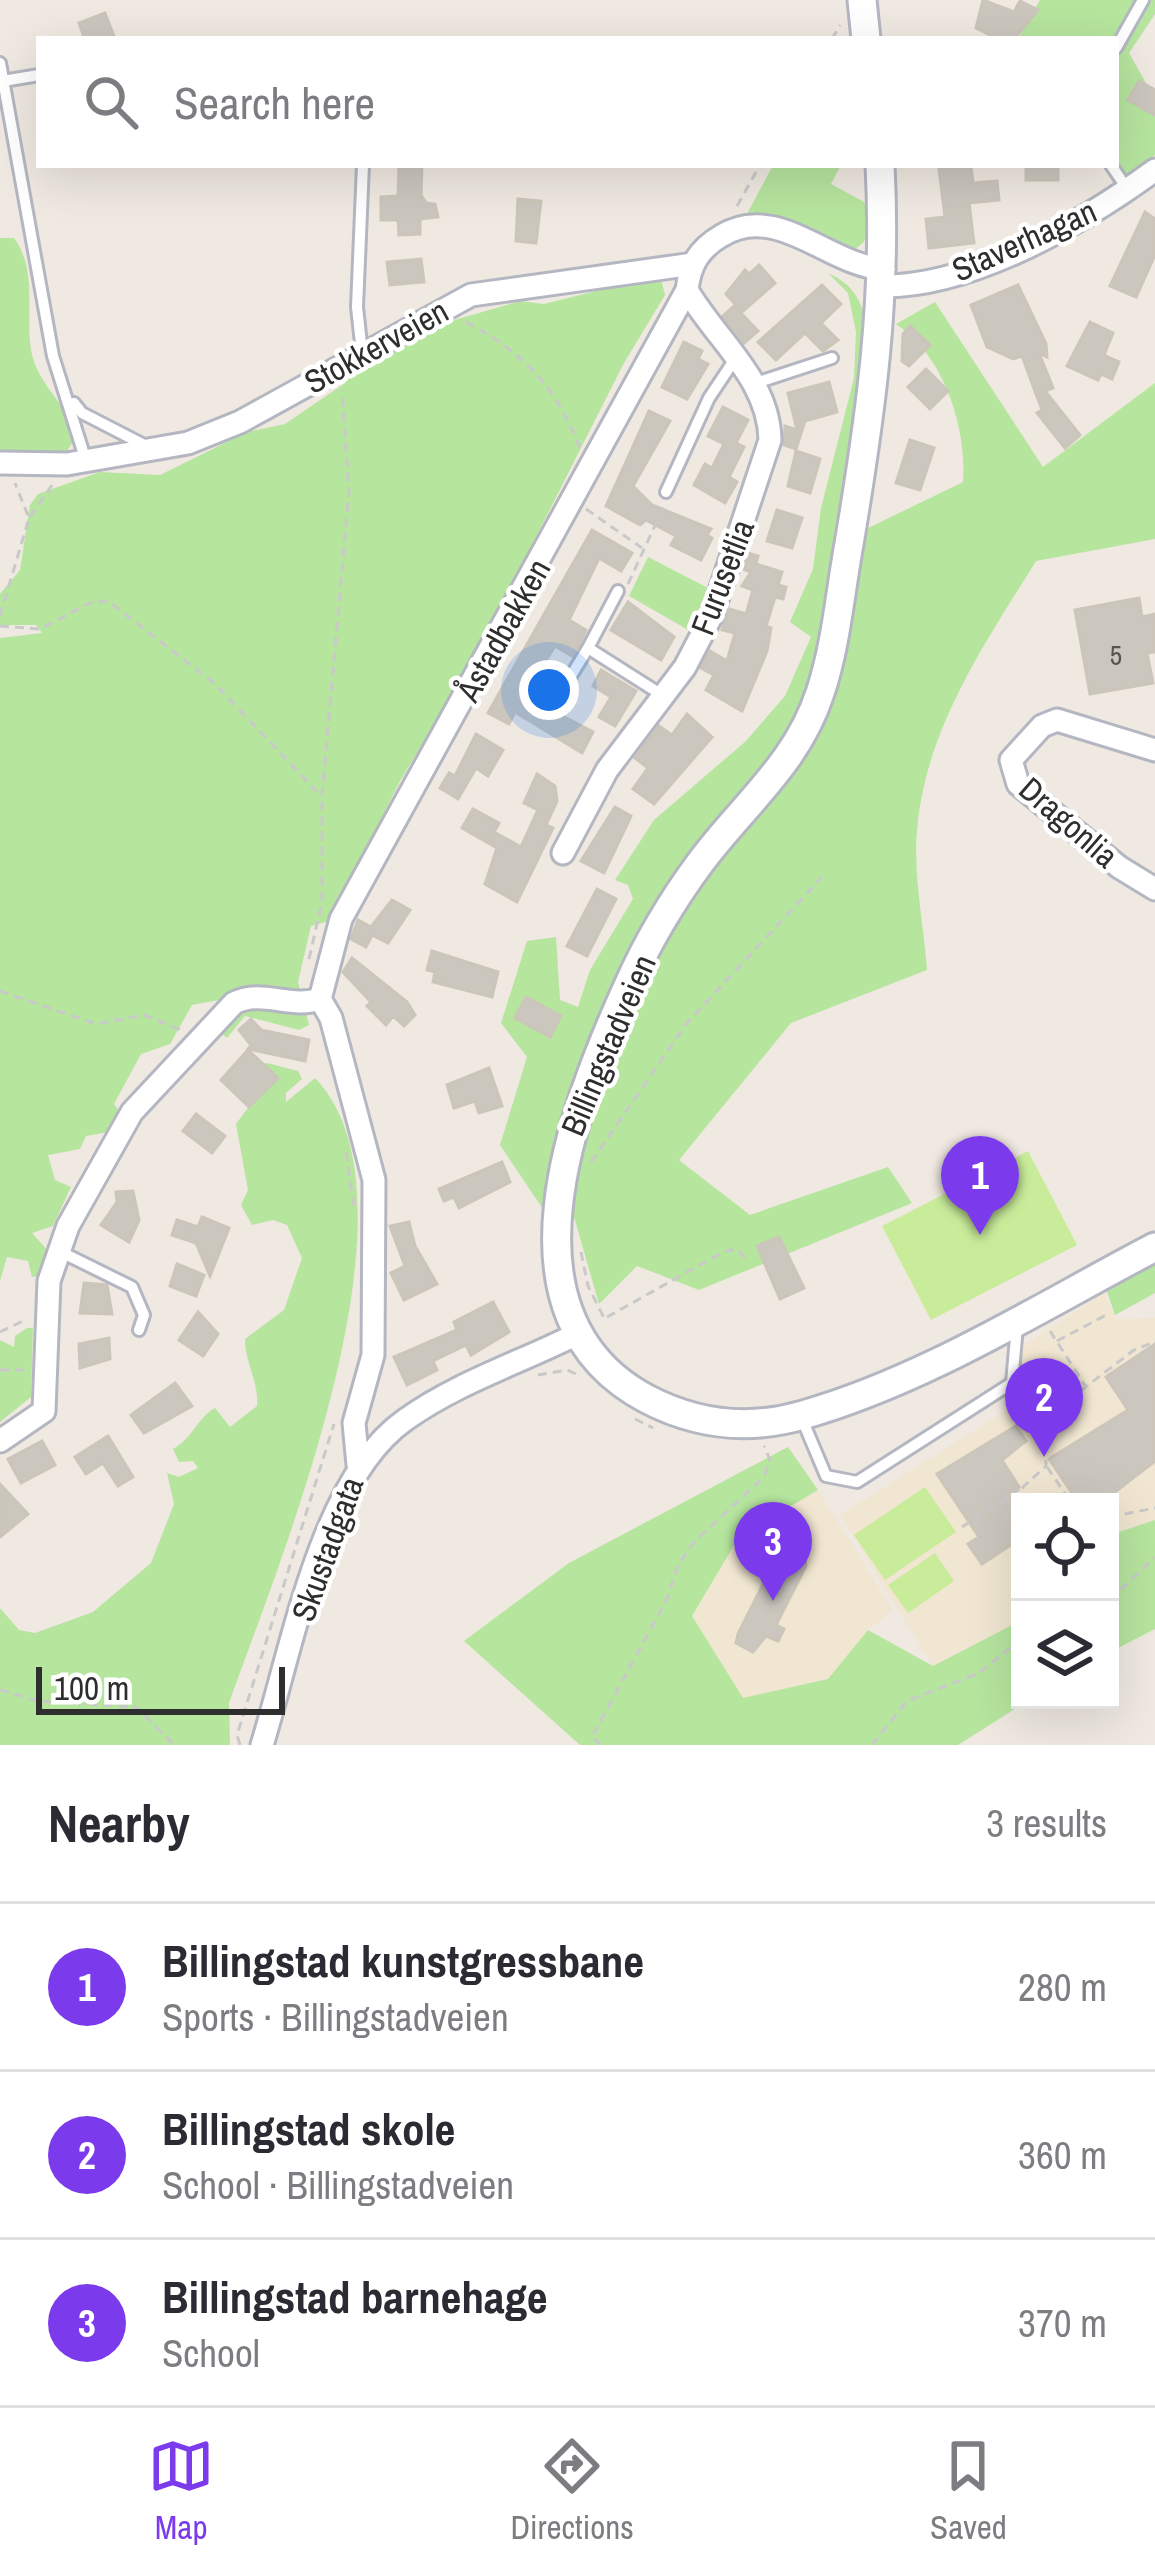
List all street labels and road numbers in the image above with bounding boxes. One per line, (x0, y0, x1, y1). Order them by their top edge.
street label: Staverhagan (945, 189, 1103, 291)
street label: Stokkerveien (296, 288, 456, 404)
street label: Furusetlia (680, 513, 764, 641)
street label: Åstadbakken (445, 551, 560, 710)
street label: Dragonlia (1010, 767, 1128, 877)
street label: Billingstadveien (550, 948, 666, 1142)
street label: Skustadgata (281, 1471, 373, 1627)

